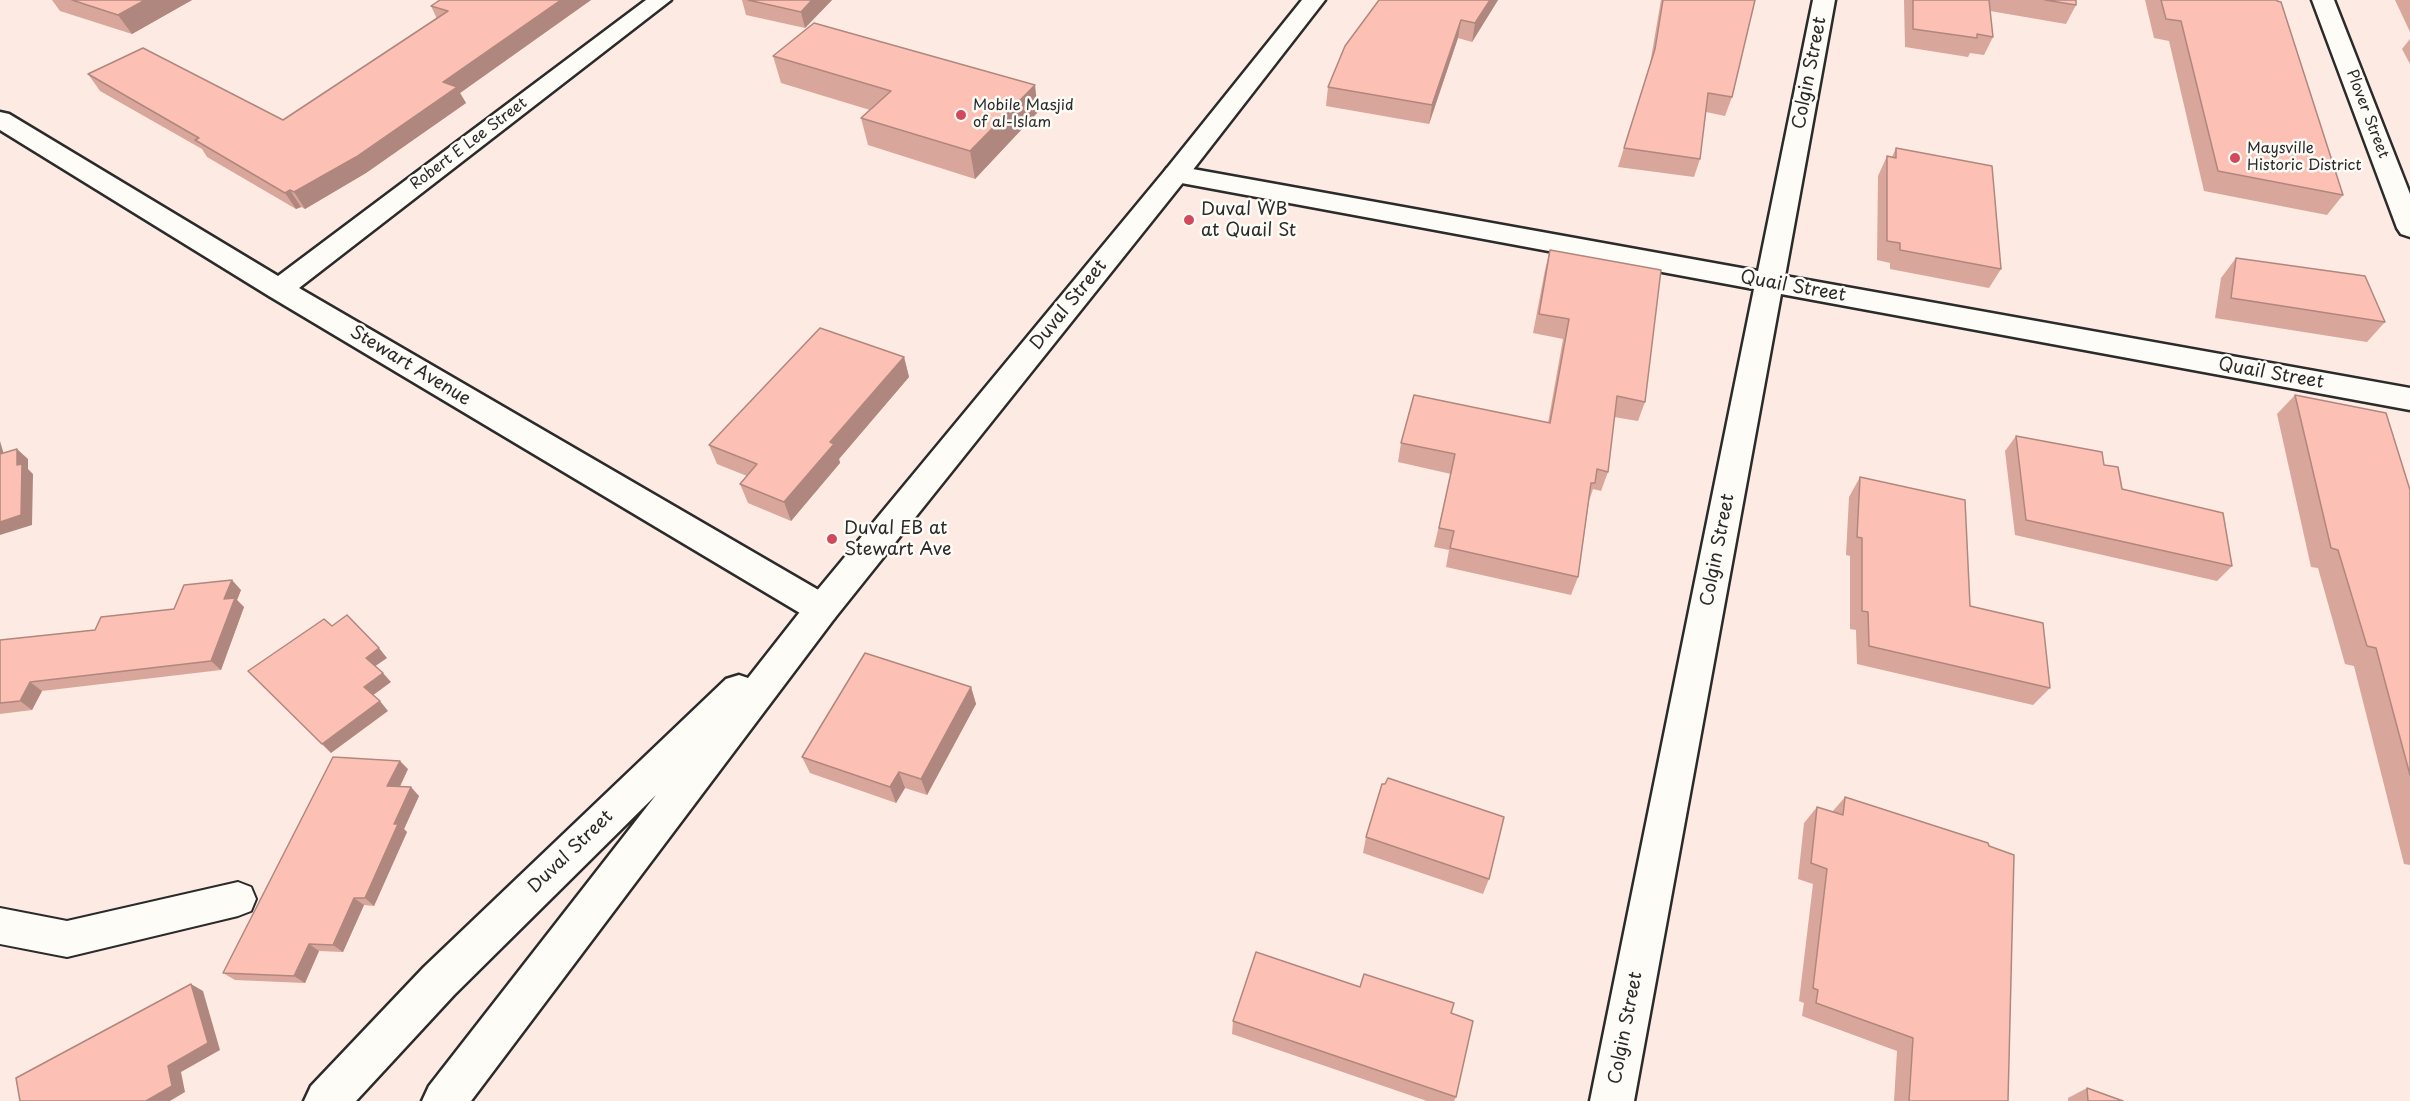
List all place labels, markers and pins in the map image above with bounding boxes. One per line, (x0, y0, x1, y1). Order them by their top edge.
place label: Mobile Masjid of al-Islam (973, 97, 1074, 132)
marker: Mobile Masjid of al-Islam (954, 108, 968, 122)
place label: Maysville Historic District (2247, 140, 2361, 175)
marker: Maysville Historic District (2228, 151, 2242, 165)
place label: Duval WB at Quail St (1201, 199, 1296, 242)
marker: Duval WB at Quail St (1182, 213, 1196, 227)
place label: Duval EB at Stewart Ave (844, 518, 952, 560)
marker: Duval EB at Stewart Ave (825, 532, 839, 546)

